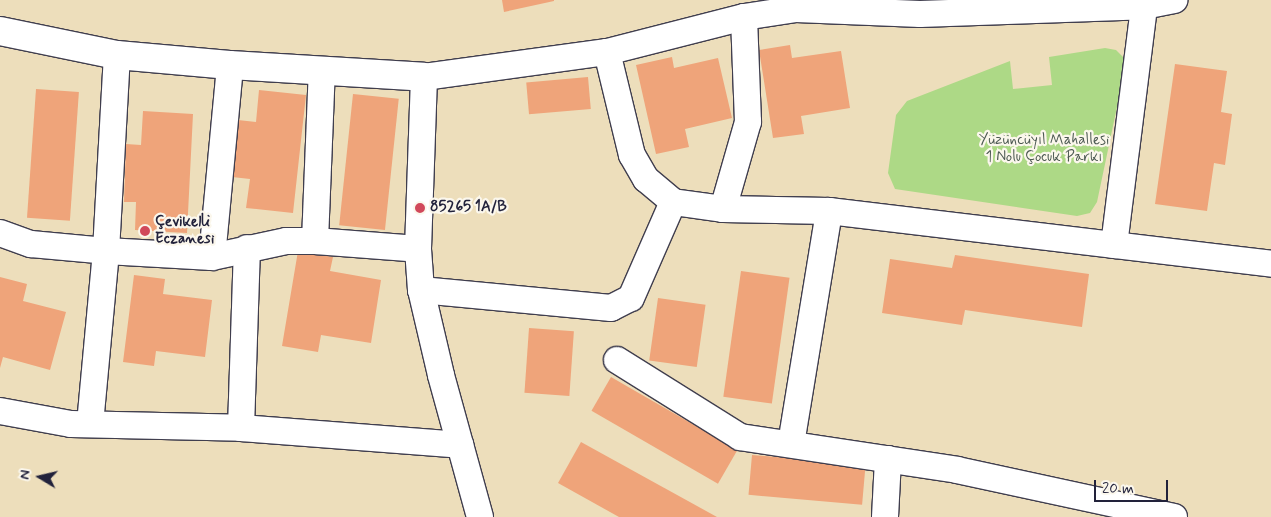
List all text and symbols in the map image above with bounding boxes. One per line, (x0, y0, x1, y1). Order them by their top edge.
park label: Yüzüncüyıl Mahallesi 1 Nolu Çocuk Parkı (978, 131, 1110, 166)
place label: 85265 1A/B (430, 199, 508, 217)
marker: 85265 1A/B (414, 202, 426, 214)
place label: Çevikelli Eczanesi (155, 213, 214, 248)
marker: Çevikelli Eczanesi (139, 225, 151, 237)
north arrow (15, 452, 65, 502)
text: N (16, 469, 35, 481)
scale bar (1096, 470, 1170, 502)
text: 20 m (1102, 479, 1134, 499)

